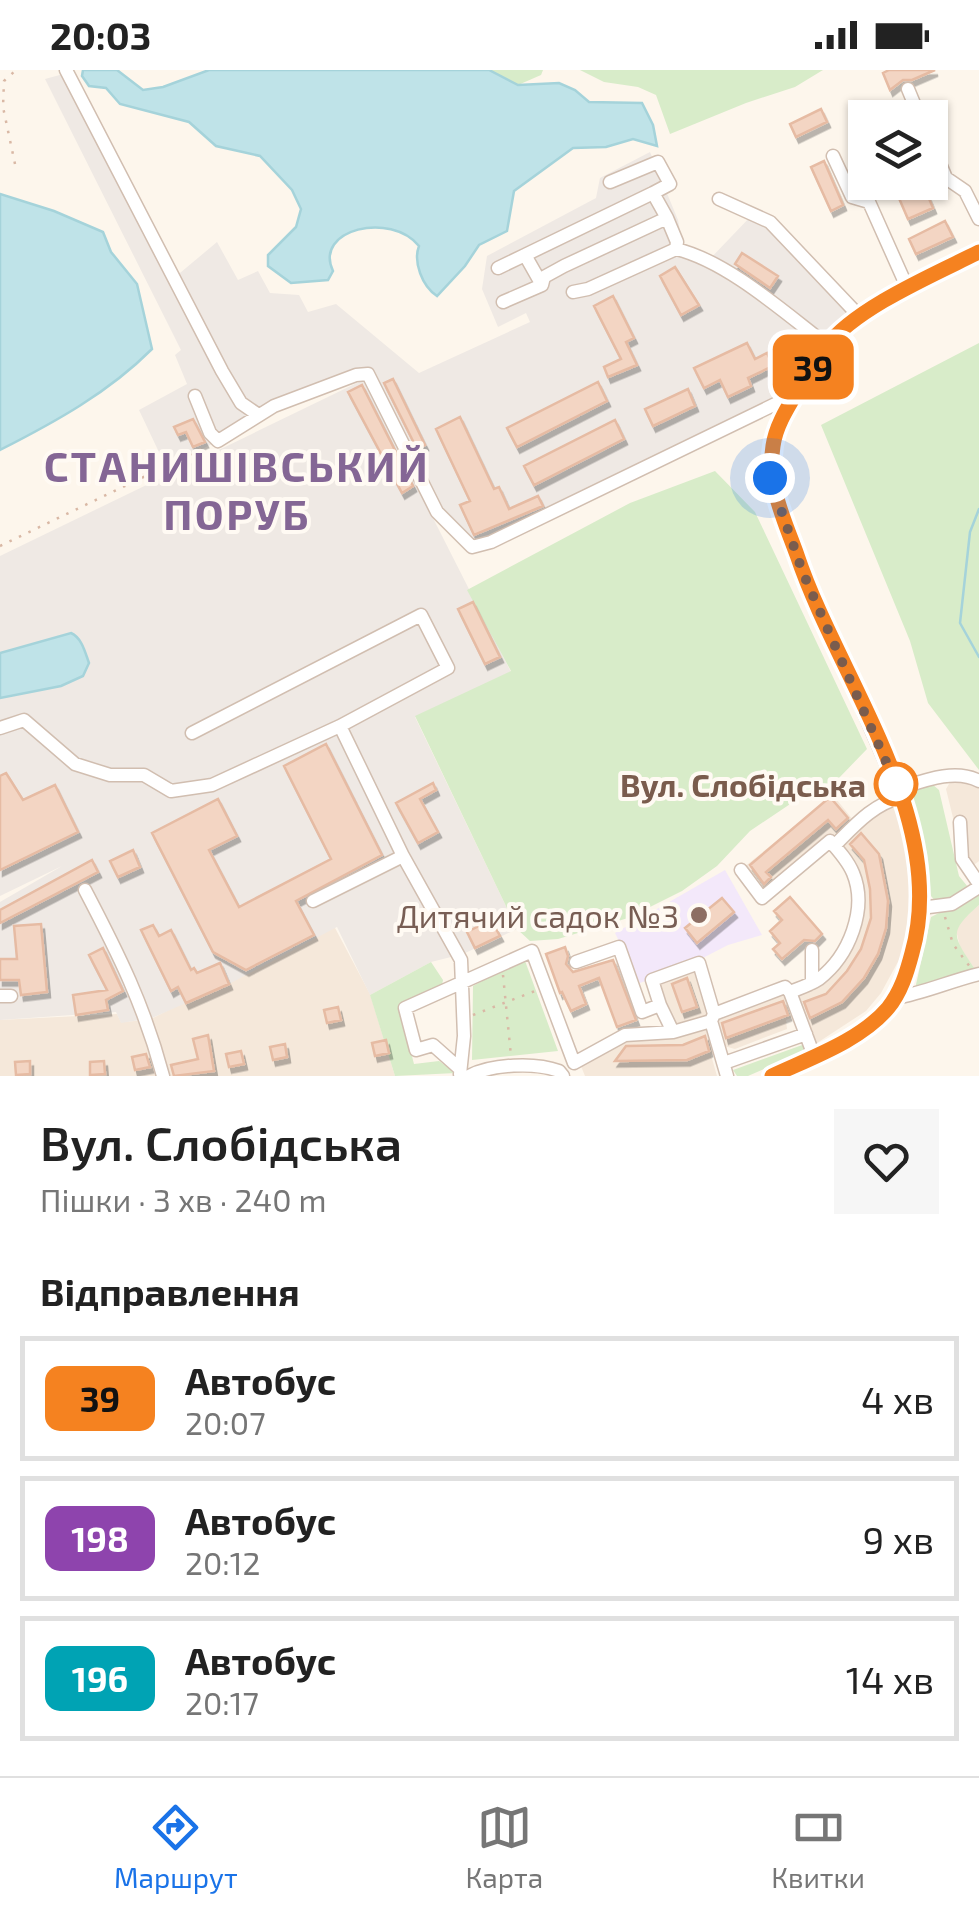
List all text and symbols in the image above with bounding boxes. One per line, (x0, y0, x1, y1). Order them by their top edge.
text: 20:03 (50, 12, 151, 58)
map controls (848, 100, 948, 200)
button: layers (848, 100, 948, 200)
line badge: 39 (768, 334, 858, 400)
text: 39 (793, 346, 833, 388)
district label: СТАНИШІВСЬКИЙ ПОРУБ (44, 440, 430, 538)
your location (745, 453, 795, 503)
marker: Вул. Слобідська (875, 763, 917, 805)
place label: Вул. Слобідська (620, 765, 866, 804)
place label: Дитячий садок №3 (397, 896, 679, 934)
marker: Дитячий садок №3 (688, 904, 710, 926)
button: heart (834, 1109, 939, 1214)
text: Вул. Слобідська (40, 1113, 402, 1171)
text: Пішки · 3 хв · 240 m (40, 1180, 327, 1218)
text: Відправлення (40, 1268, 300, 1314)
text: Автобус (185, 1357, 336, 1403)
text: 4 хв (861, 1376, 934, 1422)
text: 39 (80, 1377, 120, 1419)
text: 20:07 (185, 1403, 266, 1441)
text: Автобус (185, 1497, 336, 1543)
text: 9 хв (863, 1516, 934, 1562)
text: 198 (71, 1517, 129, 1559)
text: 20:12 (185, 1543, 261, 1581)
text: Автобус (185, 1637, 336, 1683)
text: 14 хв (846, 1656, 934, 1702)
text: 196 (72, 1657, 128, 1699)
text: 20:17 (185, 1683, 259, 1721)
tab: Маршрут (114, 1800, 238, 1894)
tab: Карта (466, 1800, 543, 1894)
tab: Квитки (771, 1800, 865, 1894)

